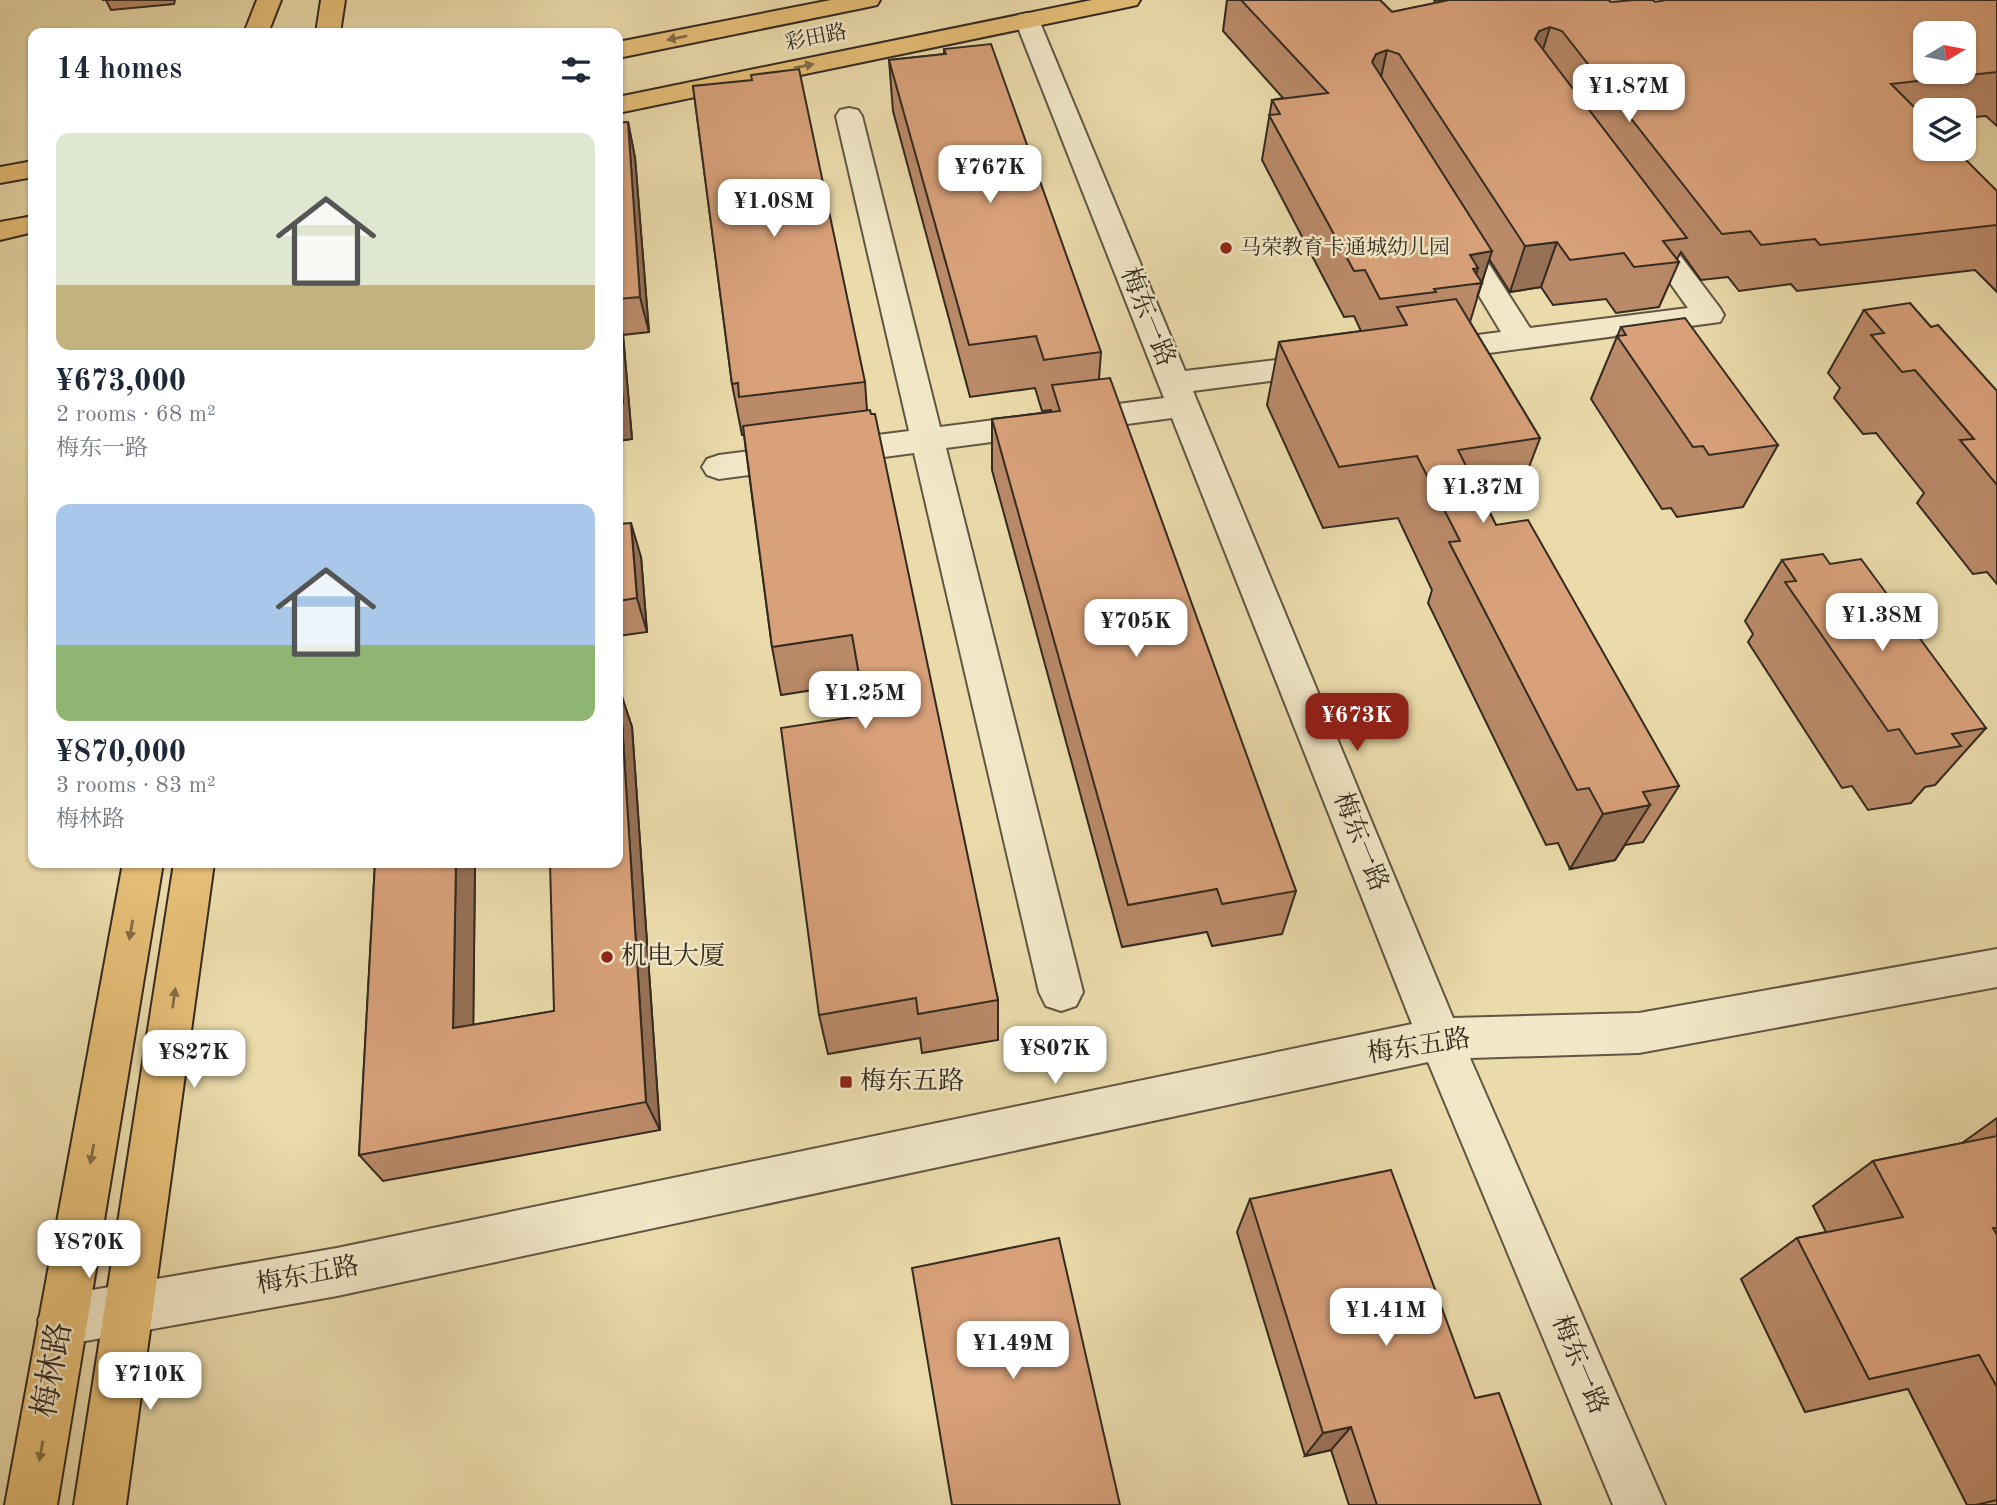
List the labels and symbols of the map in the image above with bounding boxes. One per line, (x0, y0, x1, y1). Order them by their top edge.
street label: 彩田路 (783, 20, 849, 54)
north arrow (1913, 21, 1976, 84)
one-way arrow (665, 33, 687, 44)
one-way arrow (793, 61, 815, 72)
pin: ¥1.87M (1572, 64, 1686, 124)
pin: ¥767K (941, 146, 1039, 205)
pin: ¥1.08M (717, 180, 831, 239)
place label: 马荣教育卡通城幼儿园 (1240, 236, 1450, 259)
marker: 马荣教育卡通城幼儿园 (1218, 240, 1234, 256)
street label: 梅东一路 (1115, 263, 1180, 370)
pin: ¥1.37M (1426, 466, 1540, 525)
pin: ¥1.38M (1825, 594, 1939, 653)
pin: ¥705K (1087, 600, 1185, 659)
pin: ¥1.25M (808, 672, 922, 731)
pin: ¥673K (1308, 694, 1406, 753)
street label: 梅东一路 (1328, 788, 1393, 895)
one-way arrow (125, 919, 136, 941)
place label: 机电大厦 (621, 942, 725, 970)
marker: 机电大厦 (599, 949, 615, 965)
one-way arrow (169, 987, 180, 1009)
street label: 梅东五路 (1365, 1024, 1472, 1068)
pin: ¥807K (1006, 1026, 1104, 1086)
pin: ¥827K (145, 1030, 243, 1090)
place label: 梅东五路 (860, 1067, 964, 1095)
marker: 梅东五路 (838, 1074, 854, 1090)
one-way arrow (86, 1143, 97, 1165)
pin: ¥870K (40, 1220, 138, 1280)
street label: 梅东五路 (254, 1251, 362, 1299)
pin: ¥1.41M (1329, 1288, 1443, 1348)
street label: 梅东一路 (1547, 1311, 1613, 1418)
street label: 梅林路 (27, 1319, 78, 1420)
pin: ¥1.49M (956, 1322, 1070, 1381)
pin: ¥710K (101, 1352, 199, 1412)
one-way arrow (35, 1440, 46, 1462)

